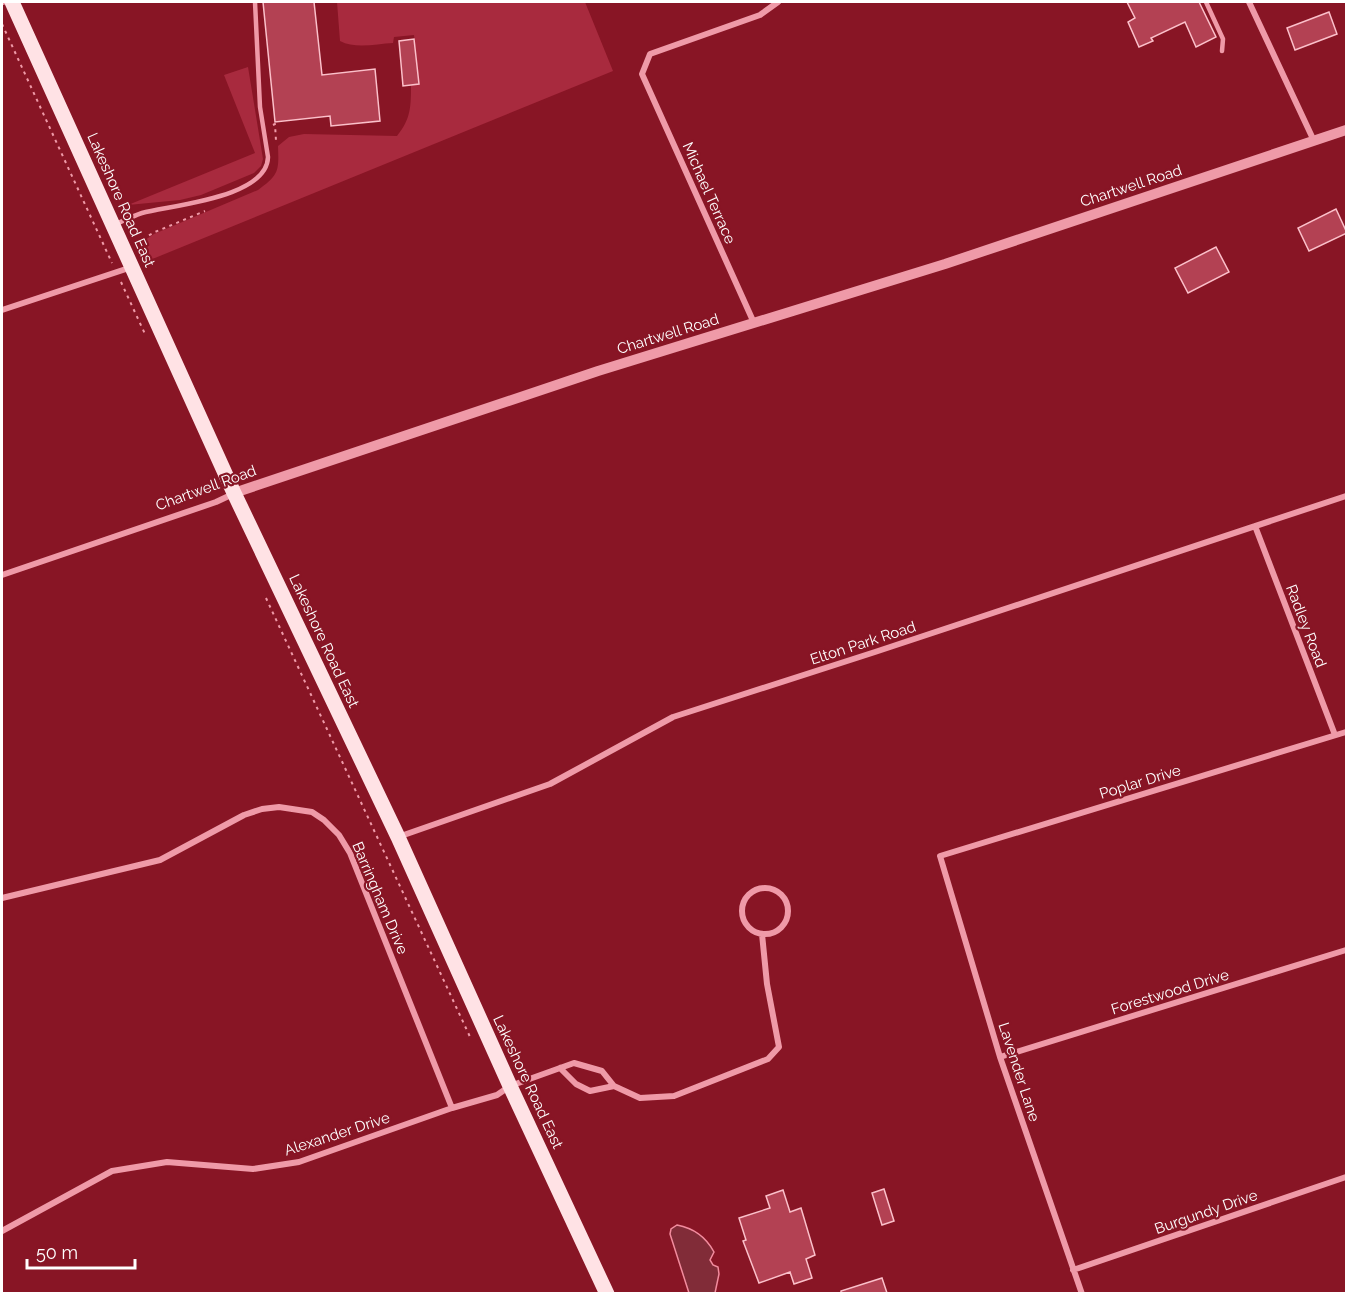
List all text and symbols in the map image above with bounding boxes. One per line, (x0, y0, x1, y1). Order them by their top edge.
street label: Lakeshore Road East (83, 130, 159, 270)
street label: Michael Terrace (679, 139, 740, 247)
street label: Chartwell Road (1078, 161, 1184, 211)
street label: Chartwell Road (615, 310, 721, 358)
street label: Chartwell Road (153, 461, 259, 515)
street label: Lakeshore Road East (285, 571, 363, 711)
street label: Radley Road (1282, 582, 1330, 670)
street label: Elton Park Road (808, 617, 918, 669)
street label: Poplar Drive (1097, 761, 1183, 803)
street label: Barringham Drive (348, 839, 412, 957)
street label: Forestwood Drive (1109, 965, 1231, 1018)
street label: Lakeshore Road East (489, 1012, 567, 1152)
street label: Lavender Lane (994, 1020, 1044, 1124)
street label: Alexander Drive (282, 1108, 392, 1160)
street label: Burgundy Drive (1152, 1186, 1260, 1238)
scale bar (27, 1232, 135, 1270)
text: 50 m (36, 1242, 78, 1263)

